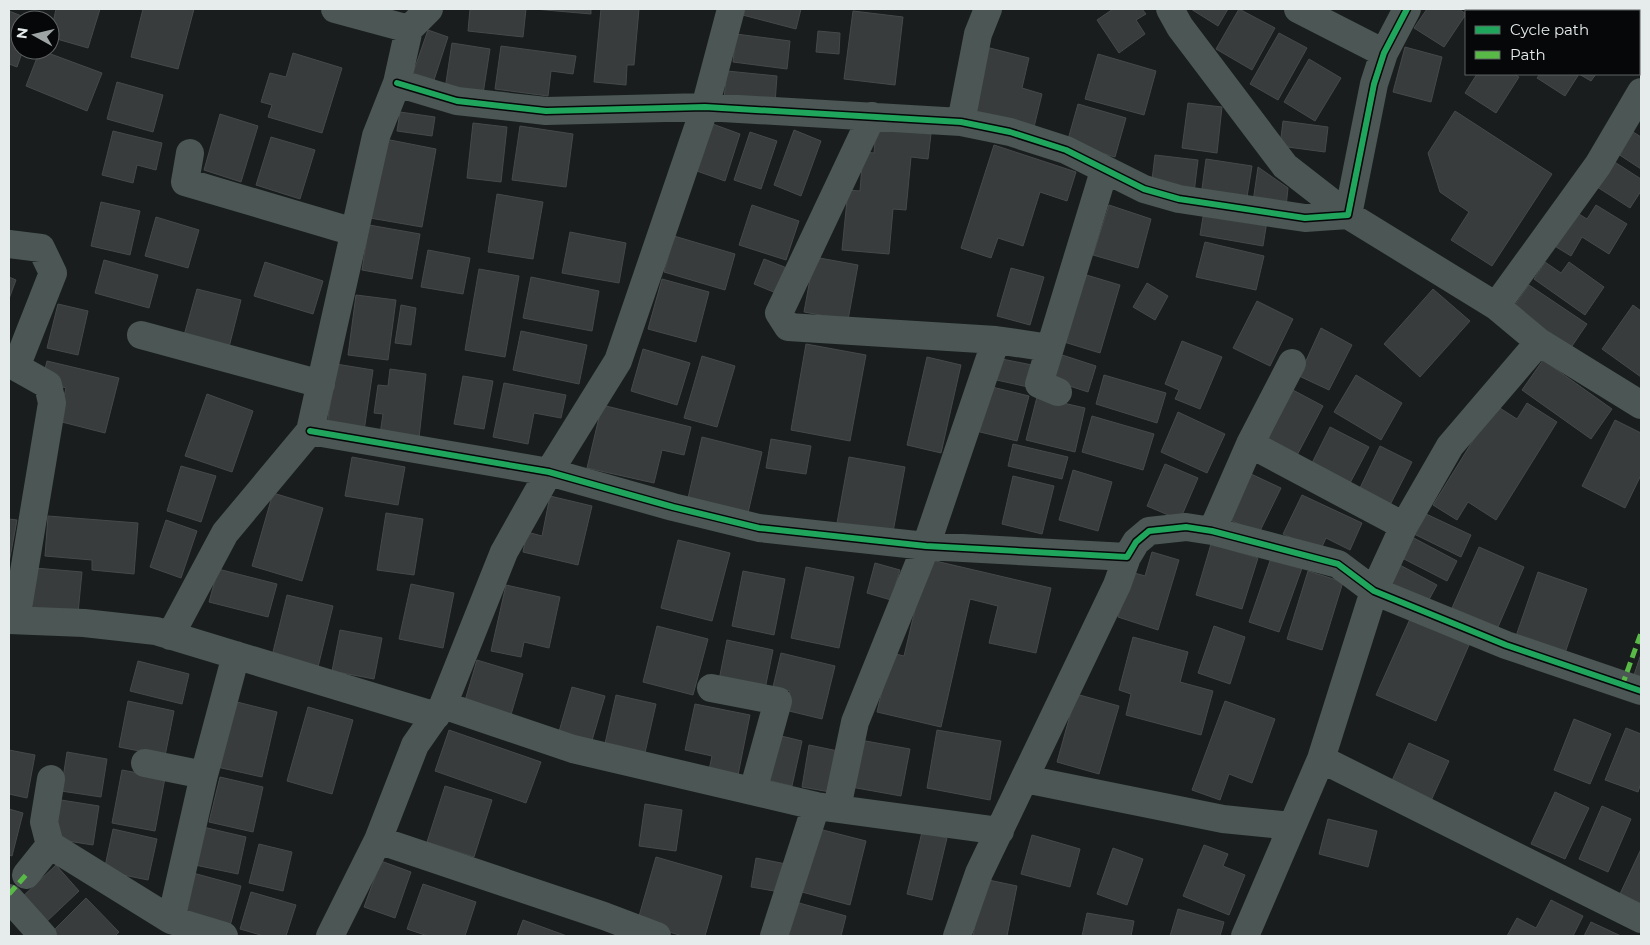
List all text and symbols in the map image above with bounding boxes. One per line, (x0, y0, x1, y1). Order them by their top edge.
north arrow (10, 10, 60, 60)
legend (1465, 10, 1640, 75)
text: Cycle path (1510, 20, 1589, 39)
text: N (12, 26, 32, 40)
text: Path (1510, 45, 1546, 64)

